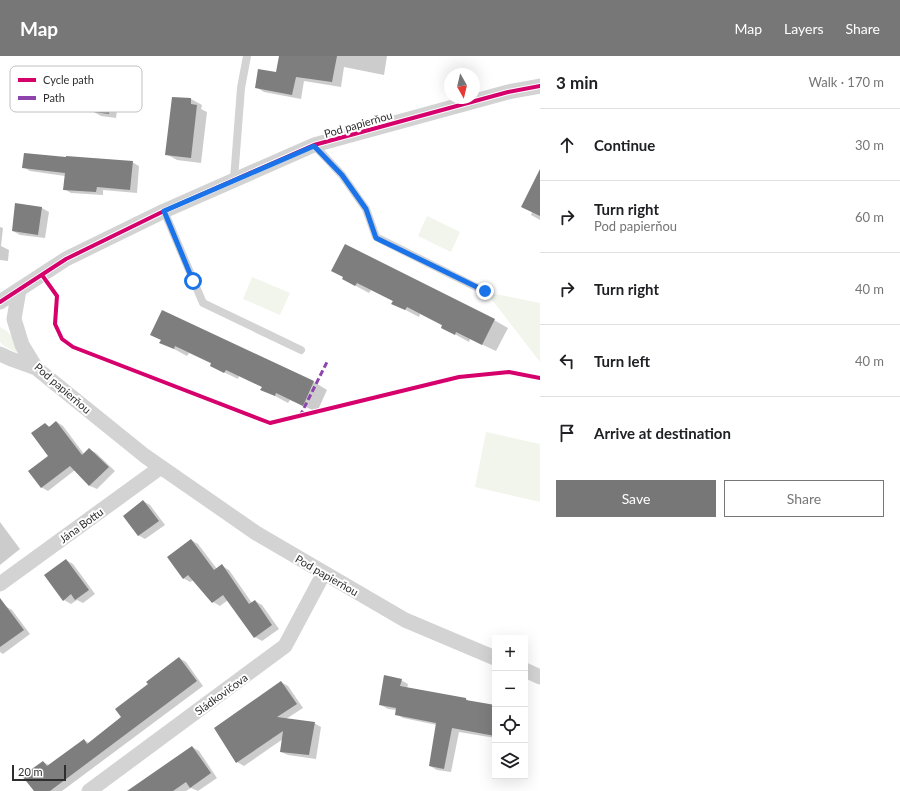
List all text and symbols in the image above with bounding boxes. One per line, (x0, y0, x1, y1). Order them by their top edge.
text: Map (20, 17, 58, 40)
text: Map (734, 20, 762, 37)
text: Layers (784, 20, 824, 37)
text: Share (846, 20, 880, 37)
legend (10, 66, 142, 112)
north arrow (444, 68, 480, 104)
text: 3 min (556, 72, 598, 93)
text: Cycle path (43, 73, 94, 86)
text: Walk · 170 m (808, 74, 884, 90)
text: Path (43, 91, 65, 104)
street label: Pod papierňou (322, 108, 394, 140)
icon: ahead (556, 134, 578, 156)
text: Continue (594, 136, 655, 154)
text: 30 m (855, 137, 884, 153)
text: Turn right (594, 200, 659, 218)
icon: right (556, 206, 578, 228)
text: 60 m (855, 209, 884, 225)
text: Pod papierňou (594, 218, 677, 234)
route start (184, 272, 202, 290)
icon: right (556, 278, 578, 300)
text: Turn right (594, 280, 659, 298)
text: 40 m (855, 281, 884, 297)
route end (476, 282, 494, 300)
icon: left (556, 350, 578, 372)
text: Turn left (594, 352, 650, 370)
text: 40 m (855, 353, 884, 369)
street label: Pod papierňou (32, 360, 94, 416)
icon: arrive (556, 422, 578, 444)
text: Arrive at destination (594, 424, 731, 442)
button: Save (556, 480, 716, 517)
button: Share (724, 480, 884, 517)
street label: Jána Bottu (56, 505, 106, 545)
street label: Pod papierňou (293, 552, 361, 598)
map controls (492, 635, 528, 779)
button: + (492, 635, 528, 671)
street label: Sládkovičova (192, 671, 250, 717)
button: − (492, 671, 528, 707)
button: locate (492, 707, 528, 743)
button: layers (492, 743, 528, 779)
scale bar (12, 763, 66, 782)
text: 20 m (18, 765, 43, 778)

